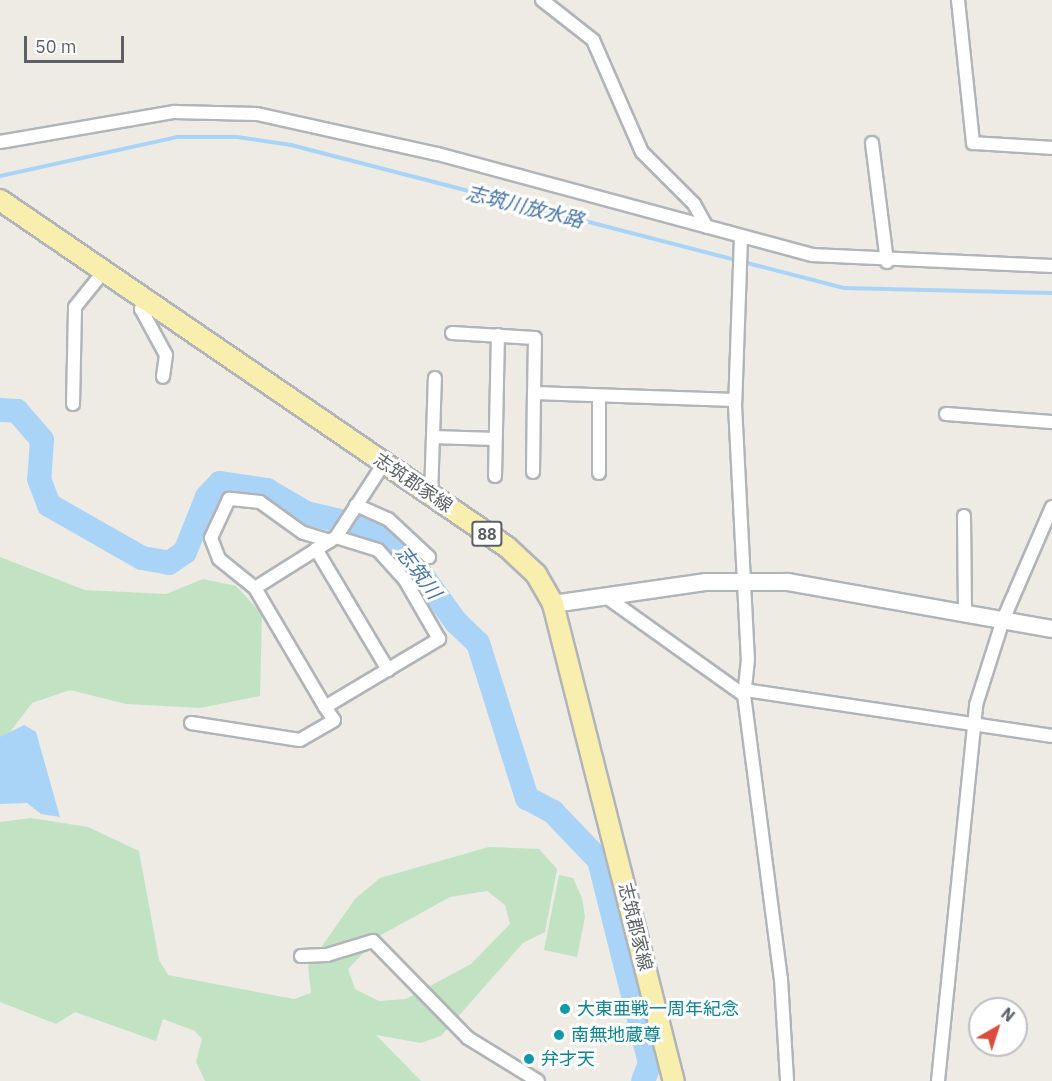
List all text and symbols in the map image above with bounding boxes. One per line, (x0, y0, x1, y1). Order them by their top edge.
scale bar (27, 24, 128, 62)
text: 50 m (35, 35, 77, 58)
water label: 志筑川放水路 (464, 180, 586, 232)
street label: 志筑郡家線 (370, 449, 456, 517)
road number: 88 (470, 521, 504, 547)
water label: 志筑川 (391, 541, 447, 603)
street label: 志筑郡家線 (614, 881, 656, 973)
north arrow (968, 997, 1028, 1057)
place label: 大東亜戦一周年紀念 (577, 998, 739, 1020)
marker: 大東亜戦一周年紀念 (558, 1002, 572, 1016)
text: N (997, 1003, 1019, 1026)
place label: 南無地蔵尊 (571, 1024, 661, 1046)
marker: 南無地蔵尊 (552, 1028, 566, 1042)
place label: 弁才天 (541, 1048, 595, 1070)
marker: 弁才天 (522, 1052, 536, 1066)

